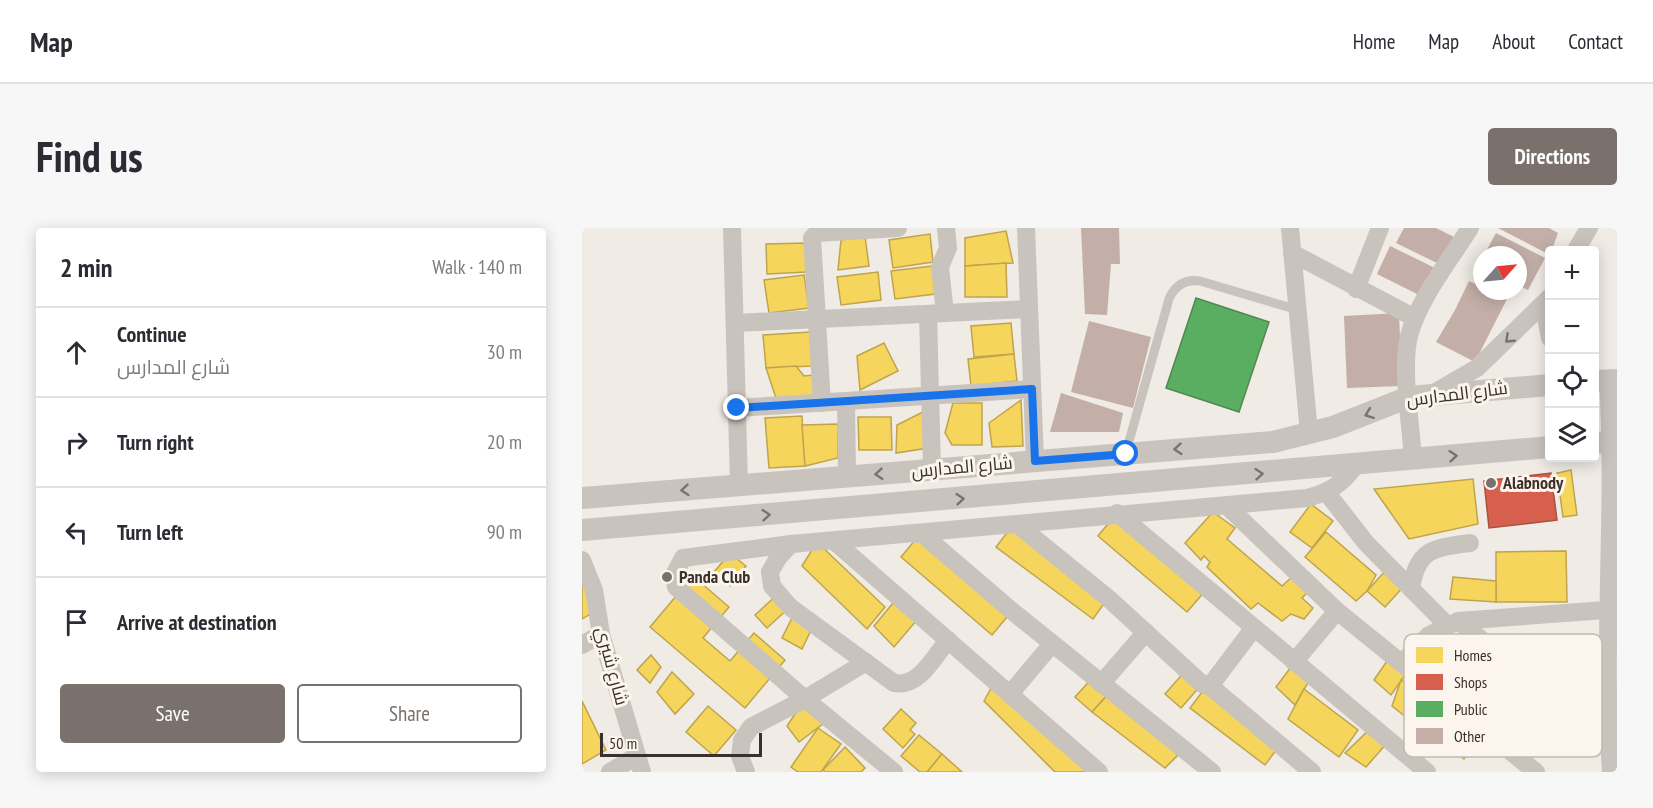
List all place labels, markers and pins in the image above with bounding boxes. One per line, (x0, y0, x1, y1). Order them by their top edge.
place label: Alabnody (1502, 471, 1564, 494)
marker: Alabnody (1484, 476, 1498, 490)
place label: Panda Club (679, 565, 750, 588)
marker: Panda Club (660, 570, 674, 584)

